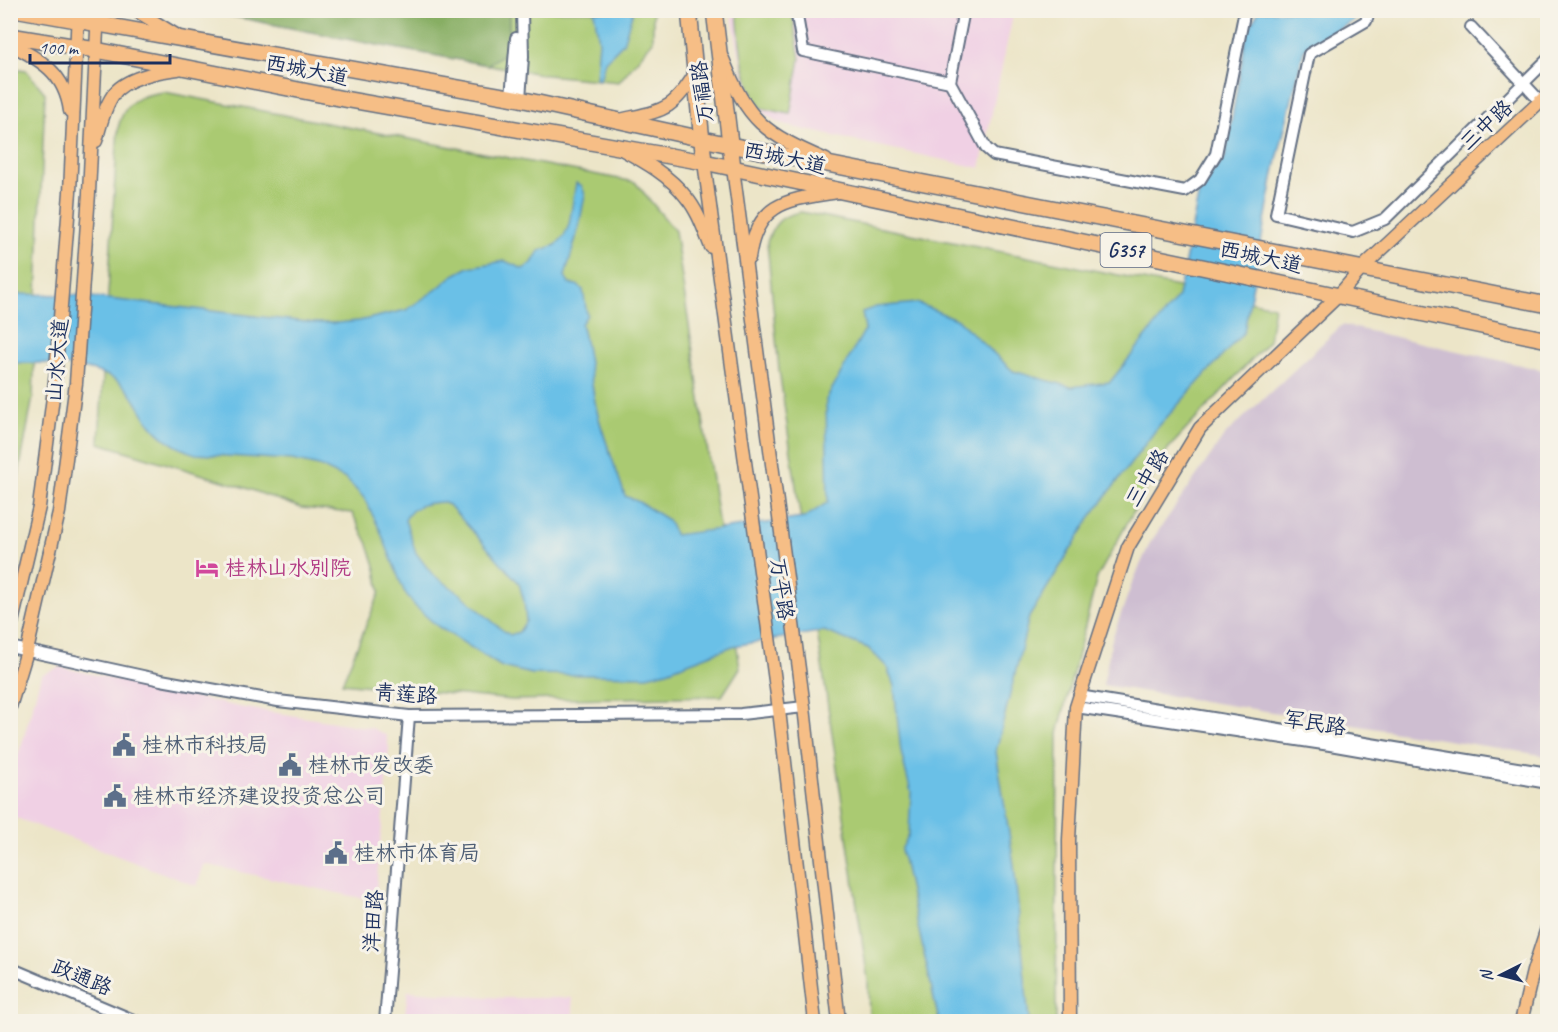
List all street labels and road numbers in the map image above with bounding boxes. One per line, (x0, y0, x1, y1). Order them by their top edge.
street label: 西城大道 (263, 49, 351, 91)
street label: 万福路 (685, 59, 719, 125)
street label: 三中路 (1454, 94, 1518, 156)
street label: 西城大道 (741, 137, 829, 179)
road number: G357 (1100, 233, 1152, 267)
street label: 西城大道 (1217, 236, 1305, 278)
street label: 山水大道 (40, 317, 74, 403)
street label: 三中路 (1120, 444, 1174, 512)
street label: 万平路 (765, 556, 799, 622)
street label: 青莲路 (374, 679, 438, 709)
street label: 军民路 (1282, 705, 1348, 741)
street label: 洋田路 (358, 889, 388, 953)
street label: 政通路 (48, 953, 116, 1001)

